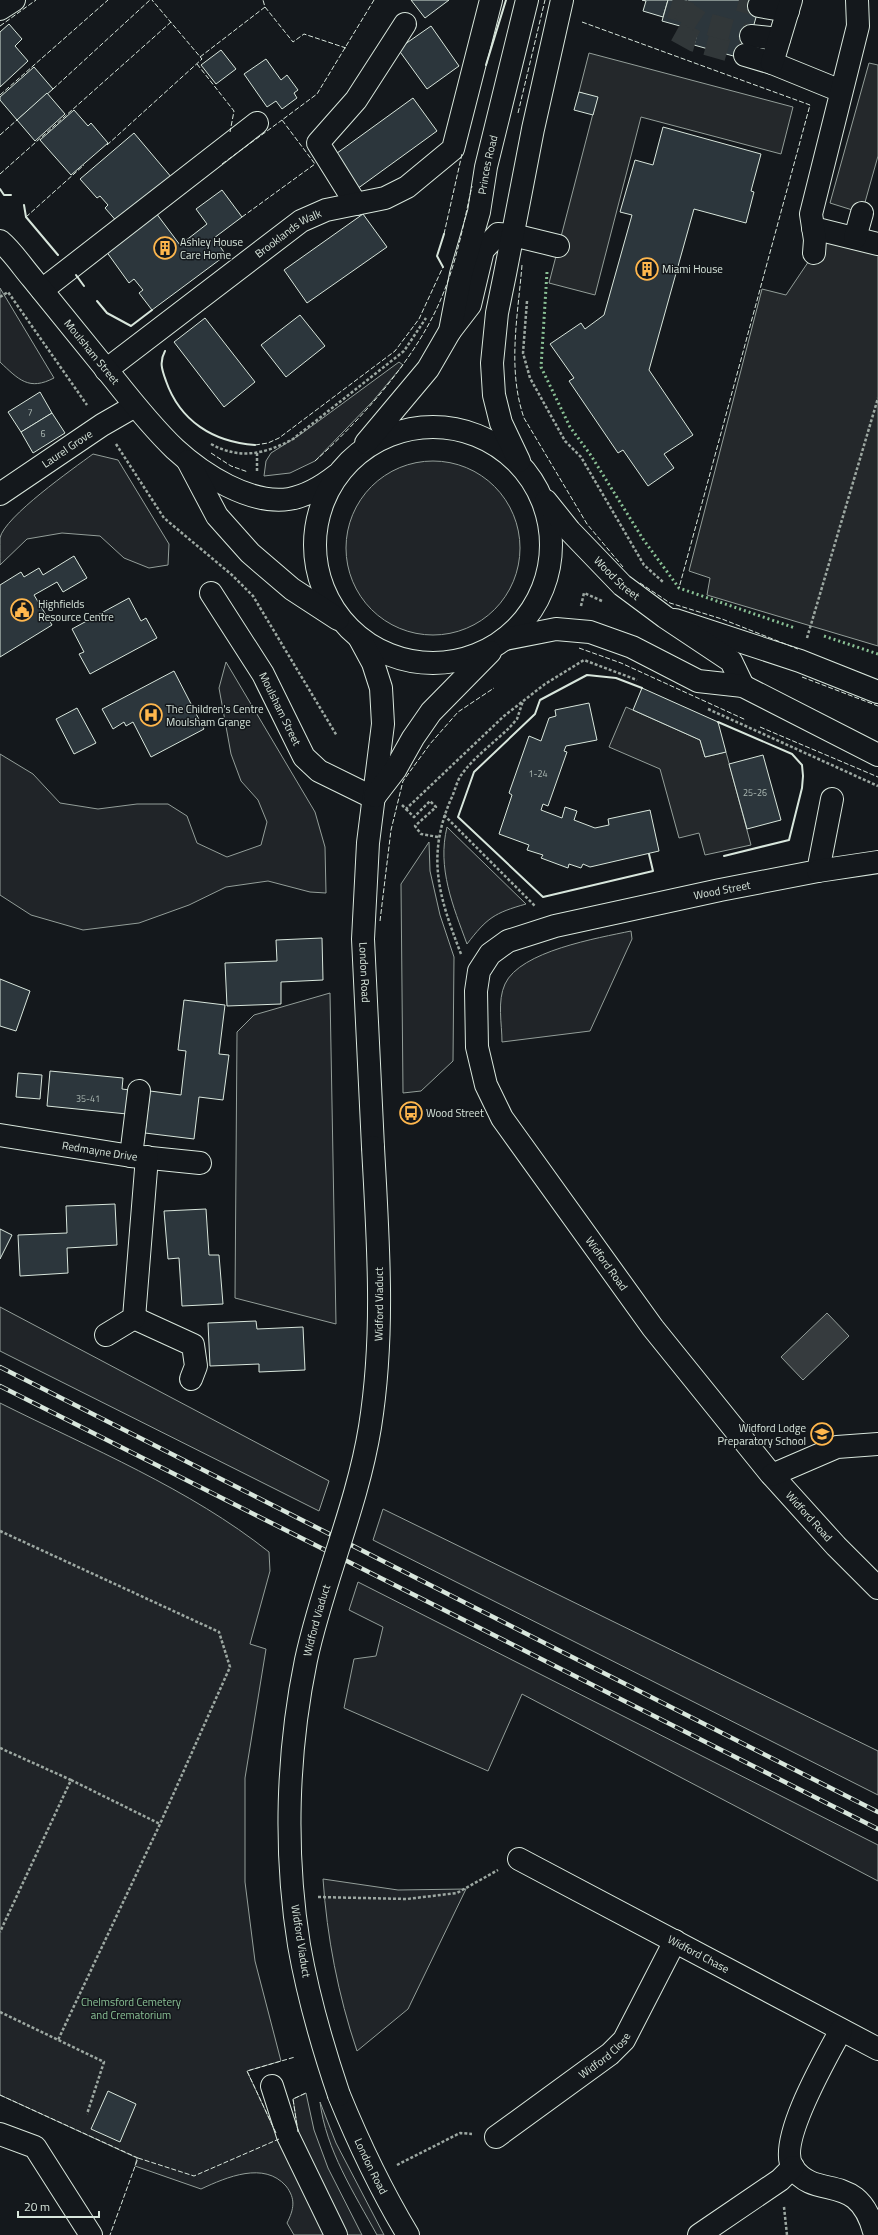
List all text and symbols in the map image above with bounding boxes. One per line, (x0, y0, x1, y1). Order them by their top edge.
street label: Princes Road (474, 133, 502, 196)
street label: Brooklands Walk (251, 205, 324, 262)
place label: Ashley House Care Home (180, 234, 243, 263)
building icon: Ashley House Care Home (152, 235, 178, 261)
building icon: Miami House (634, 256, 660, 282)
place label: Miami House (662, 261, 723, 277)
street label: Moulsham Street (60, 316, 123, 388)
house number: 7 (27, 406, 33, 419)
street label: Laurel Grove (39, 426, 96, 471)
house number: 6 (40, 427, 46, 440)
street label: Wood Street (590, 553, 643, 604)
place label: Highfields Resource Centre (38, 596, 114, 625)
public building icon: Highfields Resource Centre (9, 597, 35, 623)
street label: Moulsham Street (255, 669, 305, 748)
place label: The Children's Centre Moulsham Grange (166, 701, 264, 730)
hospital icon: The Children's Centre Moulsham Grange (138, 702, 164, 728)
house number: 1-24 (528, 767, 548, 780)
house number: 25-26 (743, 786, 767, 799)
street label: Wood Street (692, 877, 752, 903)
street label: London Road (355, 942, 374, 1003)
house number: 35-41 (76, 1092, 100, 1105)
bus stop icon: Wood Street (398, 1100, 424, 1126)
place label: Wood Street (426, 1105, 484, 1121)
street label: Redmayne Drive (61, 1137, 139, 1165)
street label: Widford Road (582, 1233, 632, 1294)
street label: Widford Viaduct (370, 1267, 387, 1341)
place label: Widford Lodge Preparatory School (718, 1420, 806, 1449)
school or university icon: Widford Lodge Preparatory School (809, 1421, 835, 1447)
street label: Widford Road (782, 1487, 836, 1545)
street label: Widford Viaduct (299, 1582, 334, 1658)
street label: Widford Viaduct (287, 1903, 315, 1979)
street label: Widford Chase (665, 1931, 732, 1977)
park label: Chelmsford Cemetery and Crematorium (81, 1994, 182, 2023)
street label: Widford Close (575, 2029, 635, 2082)
street label: London Road (351, 2135, 392, 2197)
scale bar (18, 2193, 99, 2219)
text: 20 m (24, 2197, 50, 2216)

